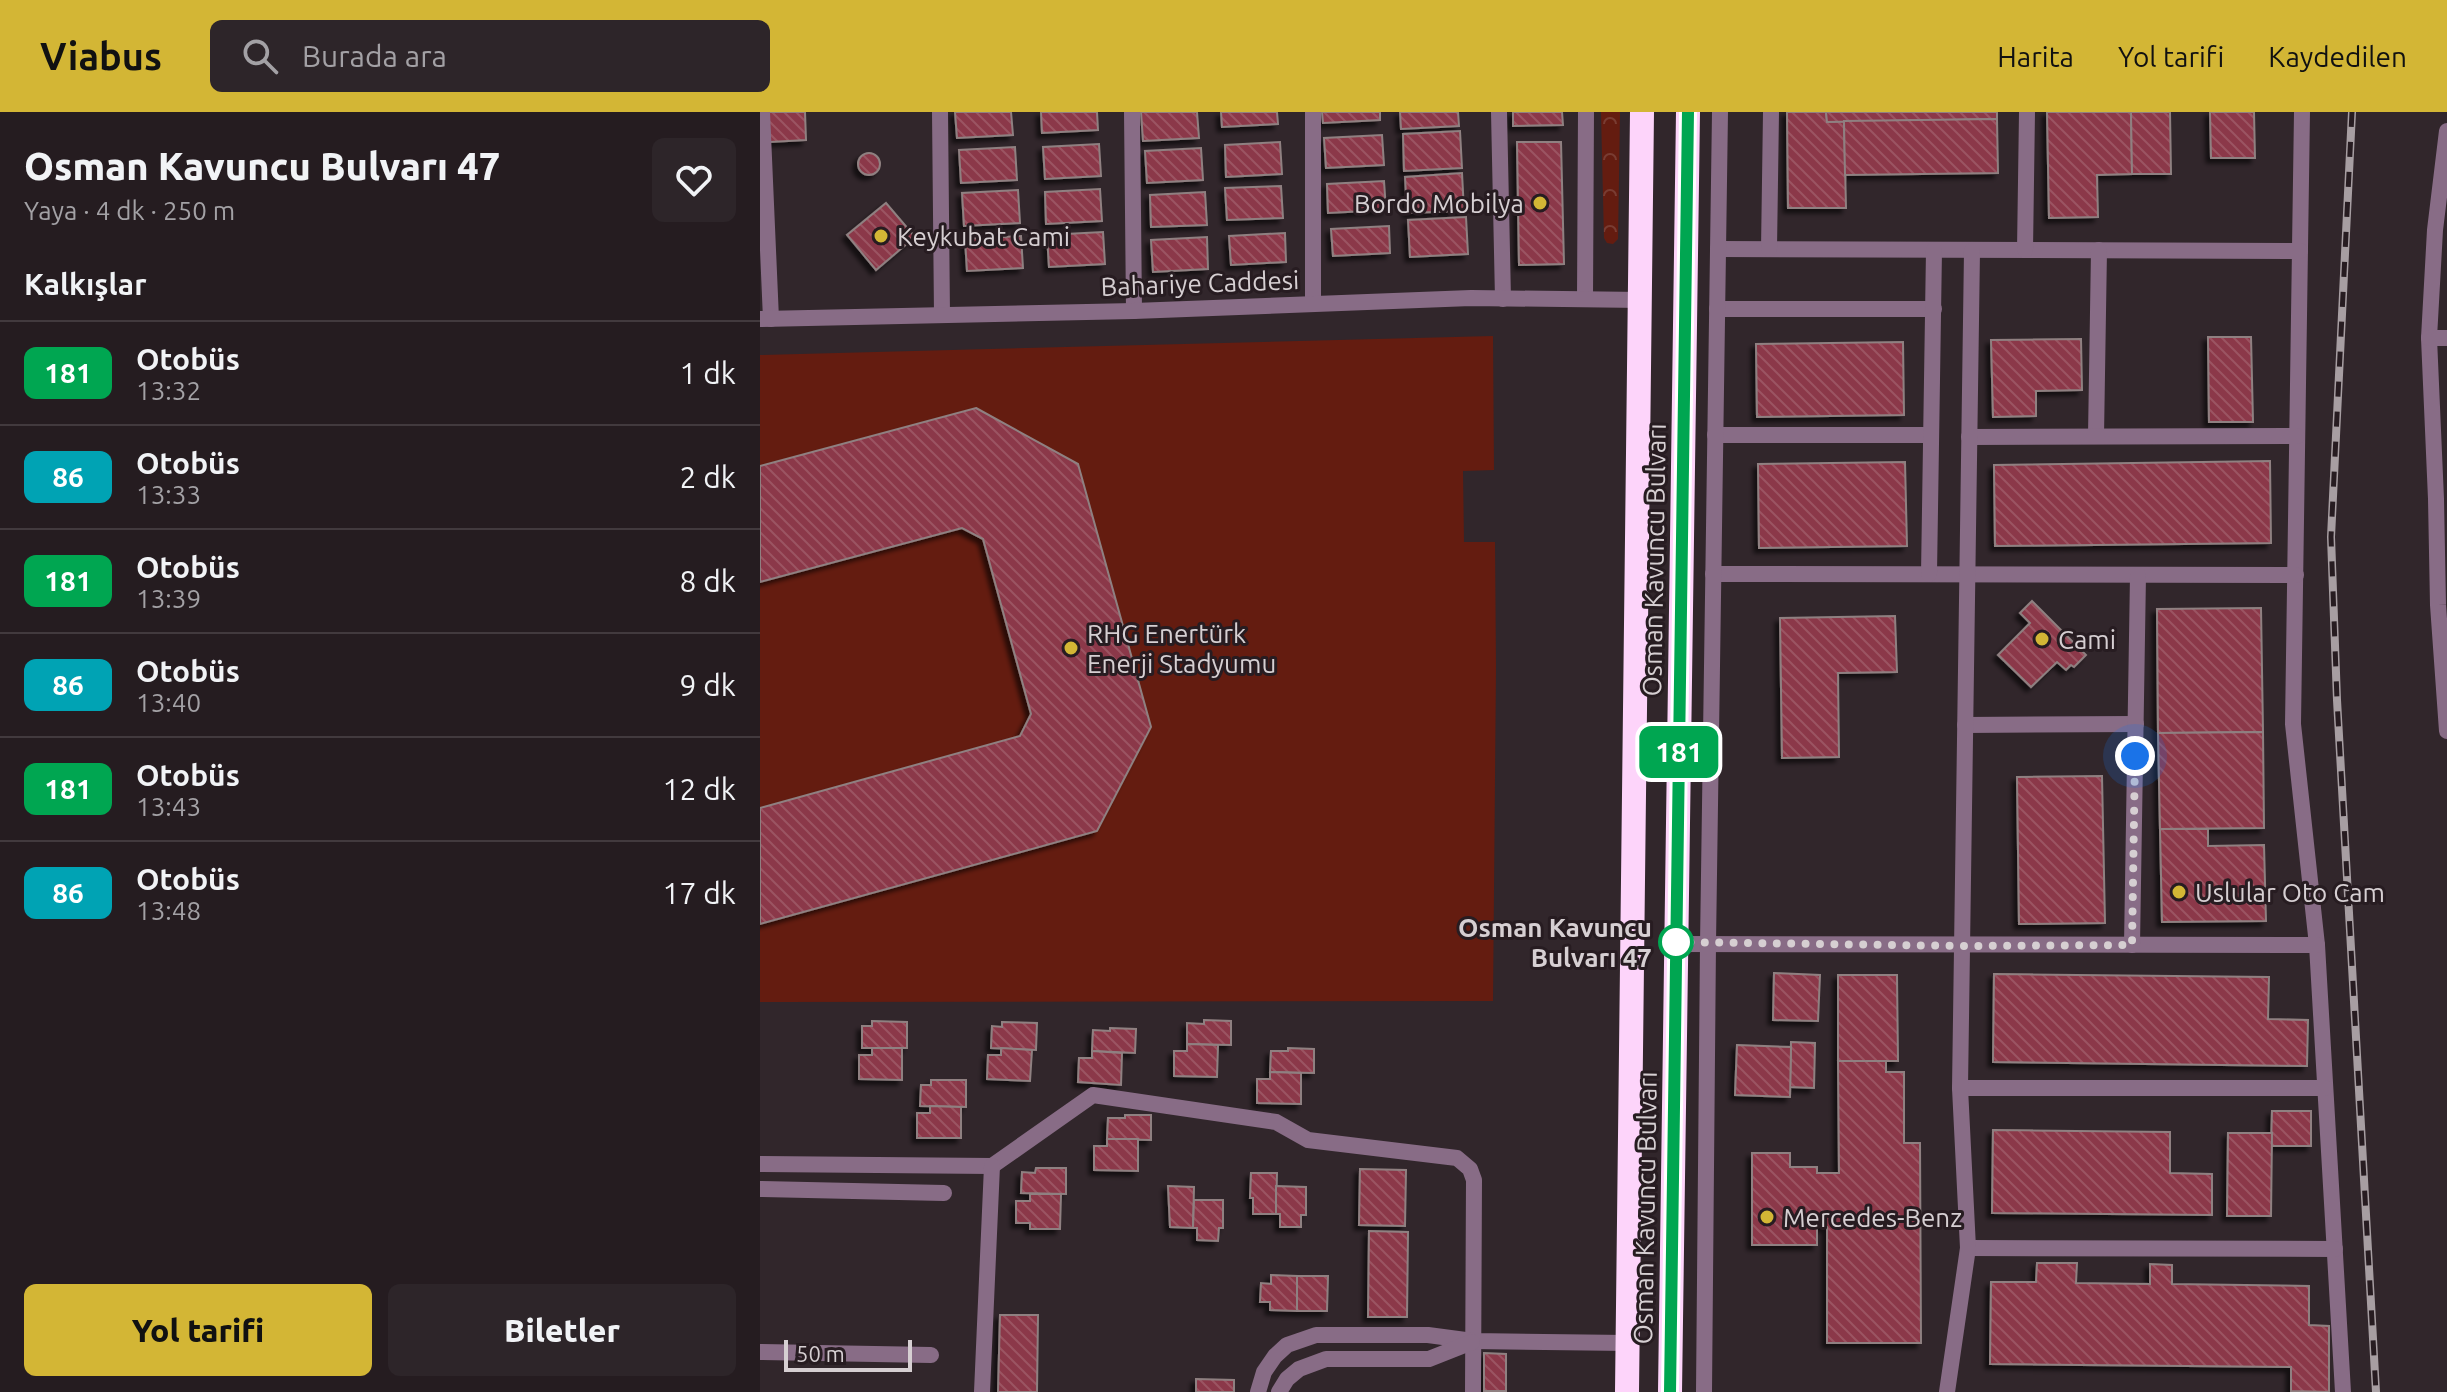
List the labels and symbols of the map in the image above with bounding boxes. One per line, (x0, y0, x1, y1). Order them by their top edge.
place label: Bordo Mobilya (1354, 189, 1524, 218)
marker: Bordo Mobilya (1531, 194, 1549, 212)
place label: Keykubat Cami (897, 222, 1070, 251)
marker: Keykubat Cami (872, 227, 890, 245)
street label: Bahariye Caddesi (1100, 265, 1300, 301)
street label: Osman Kavuncu Bulvarı (1637, 423, 1671, 697)
place label: RHG Enertürk Enerji Stadyumu (1087, 619, 1276, 678)
place label: Cami (2058, 625, 2116, 654)
marker: Cami (2033, 630, 2051, 648)
marker: RHG Enertürk Enerji Stadyumu (1062, 639, 1080, 657)
line badge: 181 (1633, 726, 1725, 778)
your location (2115, 736, 2155, 776)
place label: Uslular Oto Cam (2195, 878, 2385, 907)
marker: Uslular Oto Cam (2170, 883, 2188, 901)
place label: Osman Kavuncu Bulvarı 47 (1458, 913, 1652, 972)
marker: Osman Kavuncu Bulvarı 47 (1659, 925, 1693, 959)
street label: Osman Kavuncu Bulvarı (1628, 1071, 1662, 1345)
place label: Mercedes-Benz (1783, 1203, 1962, 1232)
marker: Mercedes-Benz (1758, 1208, 1776, 1226)
scale bar (784, 1336, 912, 1372)

